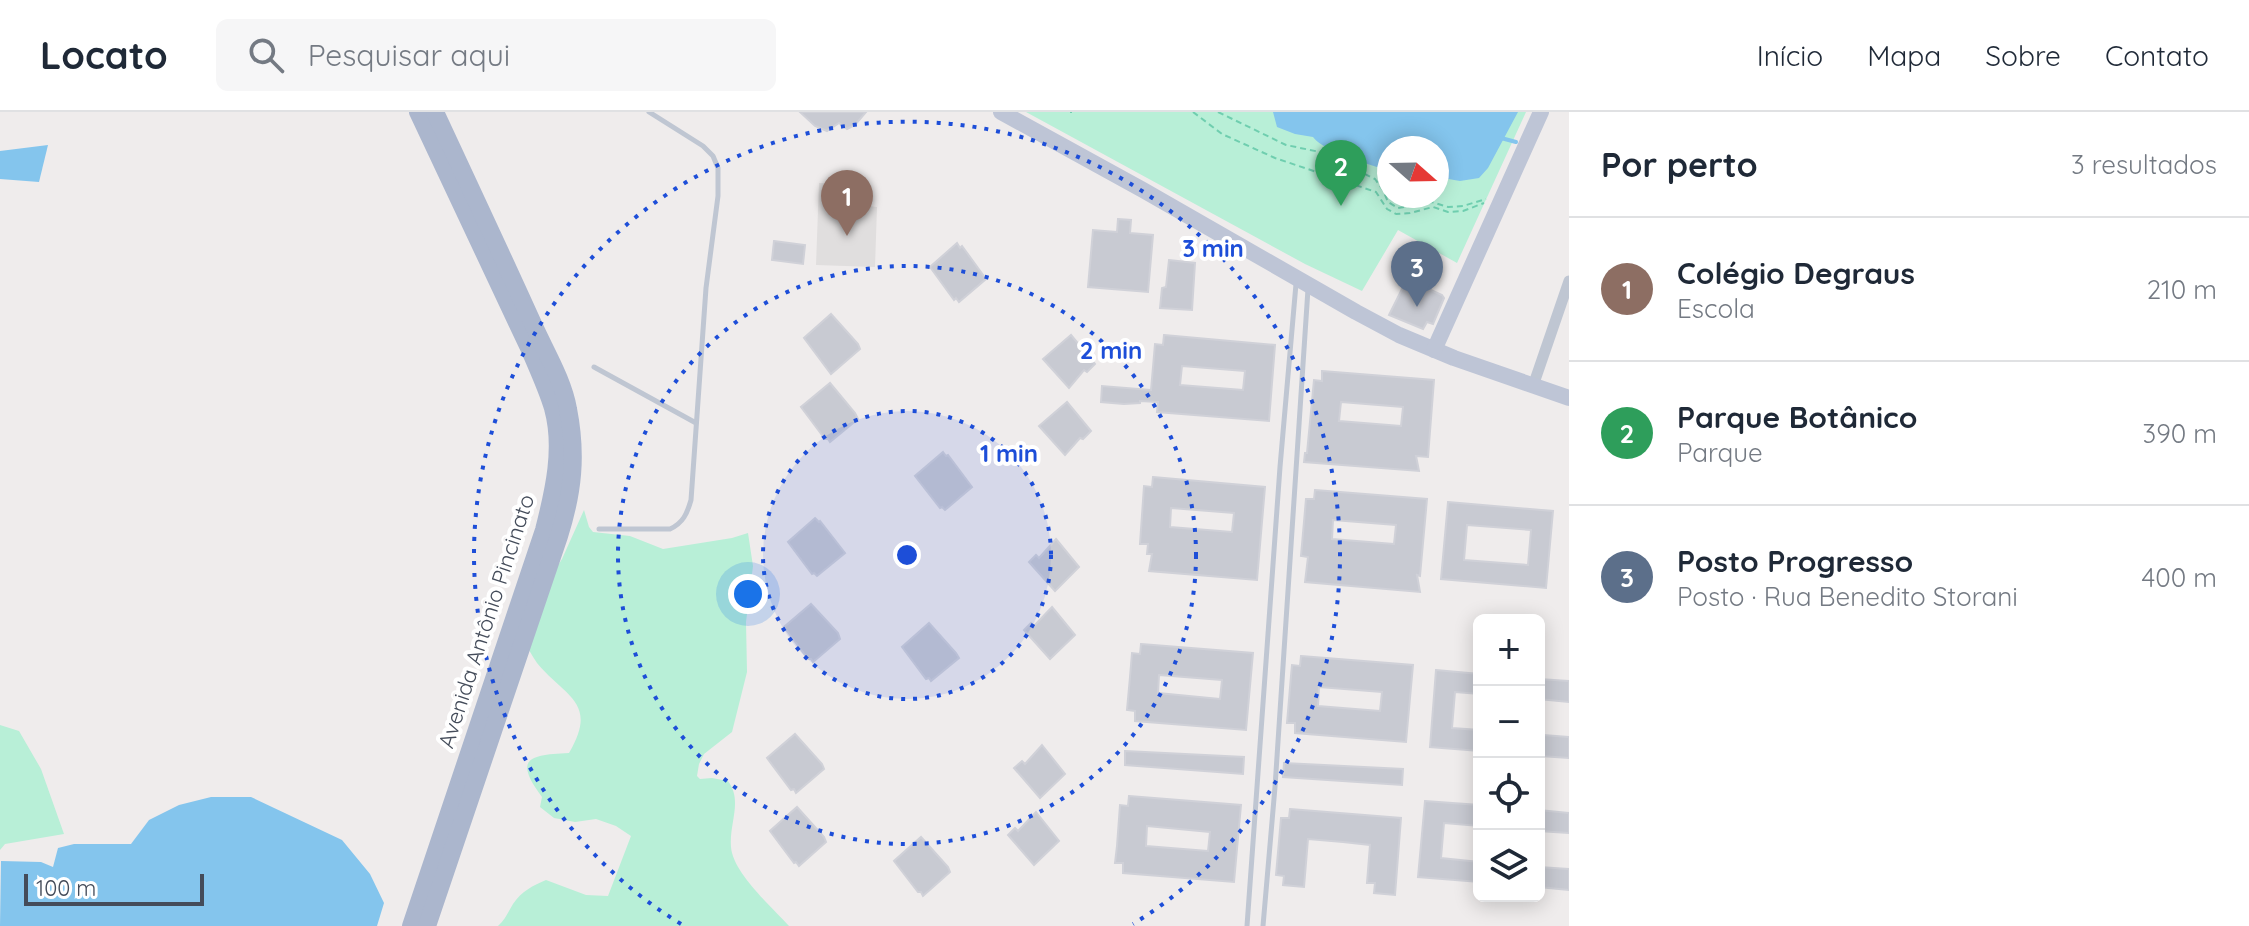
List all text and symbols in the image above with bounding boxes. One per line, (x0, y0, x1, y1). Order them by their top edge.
search box (216, 19, 776, 91)
text: Locato (40, 31, 168, 79)
icon: search (244, 33, 288, 77)
text: Pesquisar aqui (308, 36, 510, 74)
text: Início (1757, 38, 1823, 73)
text: Mapa (1867, 38, 1941, 73)
text: Sobre (1985, 38, 2061, 73)
text: Contato (2105, 38, 2209, 73)
north arrow (1377, 136, 1449, 208)
pin: 2 (1315, 140, 1367, 206)
text: Por perto (1601, 143, 1758, 186)
text: 3 resultados (2071, 148, 2217, 181)
pin: 1 (821, 170, 873, 236)
text: 3 min (1182, 233, 1244, 263)
pin: 3 (1391, 241, 1443, 307)
text: Colégio Degraus (1677, 254, 1915, 292)
text: 1 (1622, 273, 1632, 306)
text: 210 m (2147, 273, 2217, 306)
text: Escola (1677, 292, 1755, 325)
text: 2 min (1080, 335, 1142, 365)
text: Parque Botânico (1677, 398, 1917, 436)
text: 2 (1620, 417, 1634, 450)
text: 390 m (2143, 417, 2217, 450)
text: Parque (1677, 436, 1763, 469)
text: 1 min (980, 438, 1038, 468)
street label: Avenida Antônio Pincinato (432, 490, 540, 752)
centre of rings (893, 541, 921, 569)
text: Posto Progresso (1677, 542, 1913, 580)
text: 3 (1620, 561, 1634, 594)
text: 400 m (2142, 561, 2217, 594)
your location (728, 574, 768, 614)
text: Posto · Rua Benedito Storani (1677, 580, 2018, 613)
map controls (1473, 614, 1545, 902)
button: + (1473, 614, 1545, 686)
button: − (1473, 686, 1545, 758)
button: locate (1473, 758, 1545, 830)
button: layers (1473, 830, 1545, 902)
scale bar (24, 870, 204, 906)
text: 100 m (36, 874, 96, 902)

